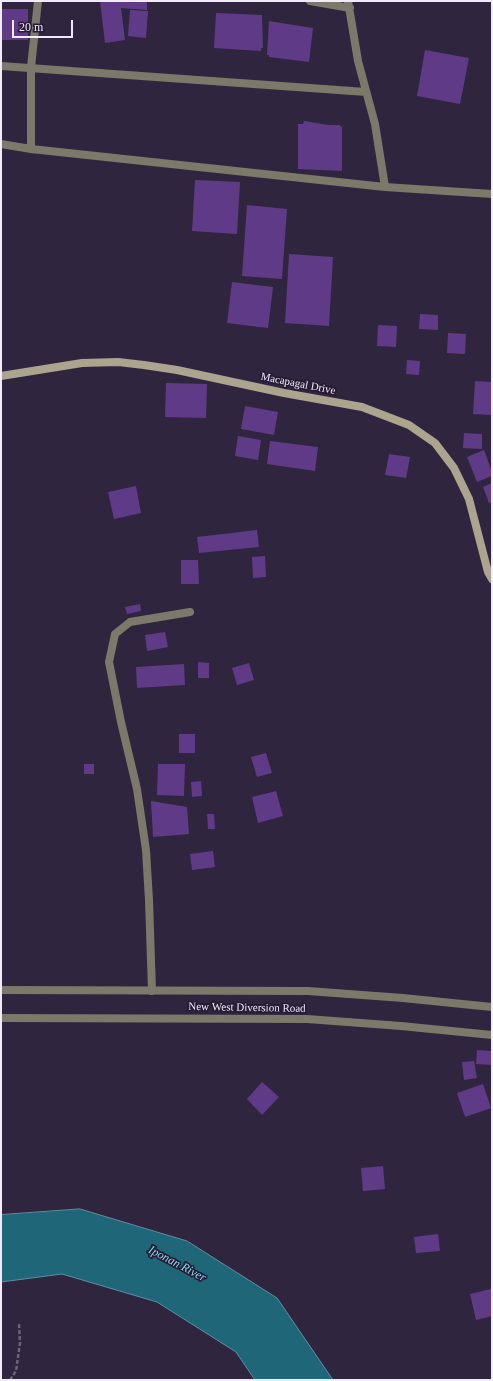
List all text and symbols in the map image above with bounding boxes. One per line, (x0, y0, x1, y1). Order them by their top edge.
scale bar (14, 12, 75, 38)
text: 20 m (19, 20, 43, 34)
street label: Macapagal Drive (259, 370, 337, 398)
street label: New West Diversion Road (188, 1000, 306, 1016)
water label: Iponan River (146, 1243, 208, 1285)

